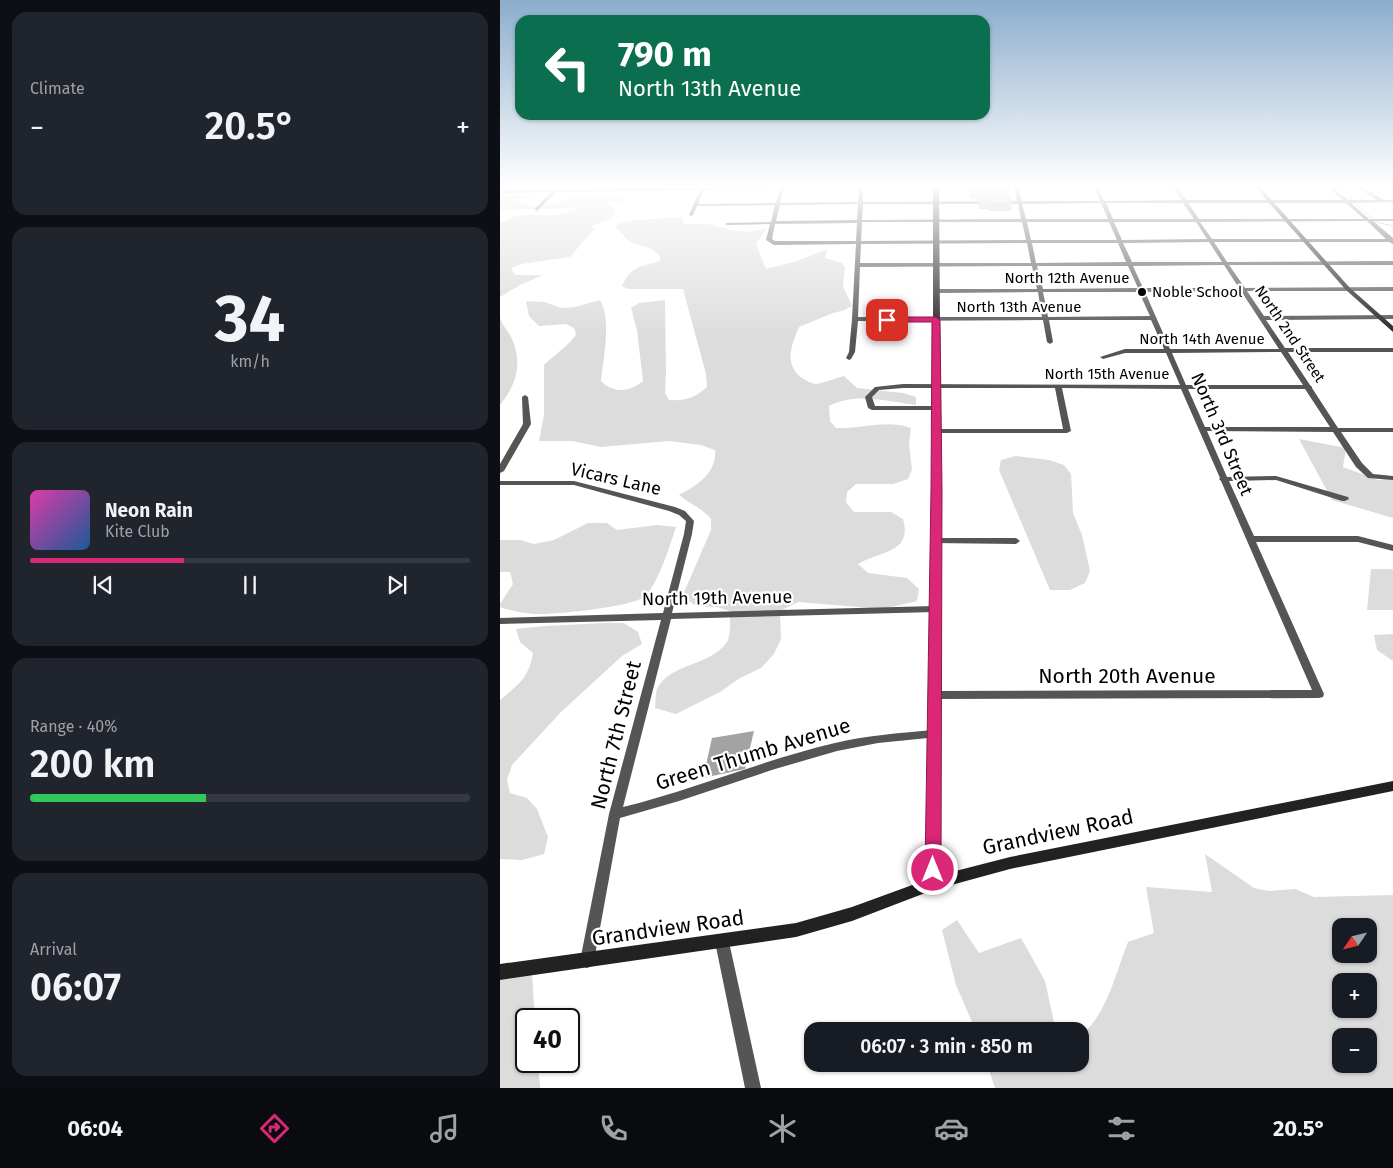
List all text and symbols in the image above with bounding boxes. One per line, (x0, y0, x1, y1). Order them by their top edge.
text: 790 m (618, 33, 712, 75)
icon: left (535, 35, 600, 100)
text: North 13th Avenue (618, 75, 801, 102)
text: Climate (30, 79, 85, 98)
text: 20.5° (205, 103, 295, 149)
text: − (30, 111, 44, 144)
text: + (456, 111, 470, 144)
street label: North 12th Avenue (1005, 269, 1129, 287)
text: 34 (215, 280, 285, 358)
street label: North 2nd Street (1251, 282, 1329, 386)
place label: Noble School (1152, 283, 1243, 301)
marker: Noble School (1136, 286, 1148, 298)
street label: North 13th Avenue (957, 298, 1081, 316)
pin (866, 299, 908, 341)
icon: arrive (873, 306, 901, 334)
street label: North 14th Avenue (1139, 330, 1265, 348)
text: km/h (230, 352, 270, 371)
street label: North 15th Avenue (1045, 365, 1169, 383)
street label: North 3rd Street (1186, 369, 1258, 499)
street label: Vicars Lane (569, 458, 663, 500)
text: Neon Rain (105, 499, 193, 522)
text: Kite Club (105, 522, 170, 541)
icon: previous (89, 571, 117, 599)
icon: pause (236, 571, 264, 599)
icon: next (383, 571, 411, 599)
street label: North 19th Avenue (642, 586, 792, 610)
street label: North 7th Street (585, 658, 647, 812)
street label: North 20th Avenue (1038, 663, 1216, 689)
street label: Green Thumb Avenue (652, 712, 854, 796)
text: Range · 40% (30, 717, 117, 736)
text: 200 km (30, 741, 156, 787)
street label: Grandview Road (980, 803, 1136, 861)
position arrow (906, 843, 958, 895)
street label: Grandview Road (590, 904, 746, 952)
north arrow (1332, 918, 1378, 962)
map controls (1332, 918, 1377, 1073)
text: Arrival (30, 940, 77, 959)
text: 06:07 (30, 964, 121, 1010)
button: + (1332, 973, 1377, 1018)
speed limit sign: 40 (515, 1008, 580, 1073)
button: − (1332, 1028, 1377, 1073)
text: 06:07 · 3 min · 850 m (860, 1035, 1033, 1058)
icon: directions (257, 1111, 292, 1146)
icon: music (427, 1111, 462, 1146)
icon: phone (596, 1111, 631, 1146)
icon: climate (765, 1111, 800, 1146)
icon: car (934, 1111, 969, 1146)
icon: filters (1104, 1111, 1139, 1146)
text: 06:04 (67, 1115, 123, 1142)
text: 20.5° (1273, 1115, 1326, 1142)

